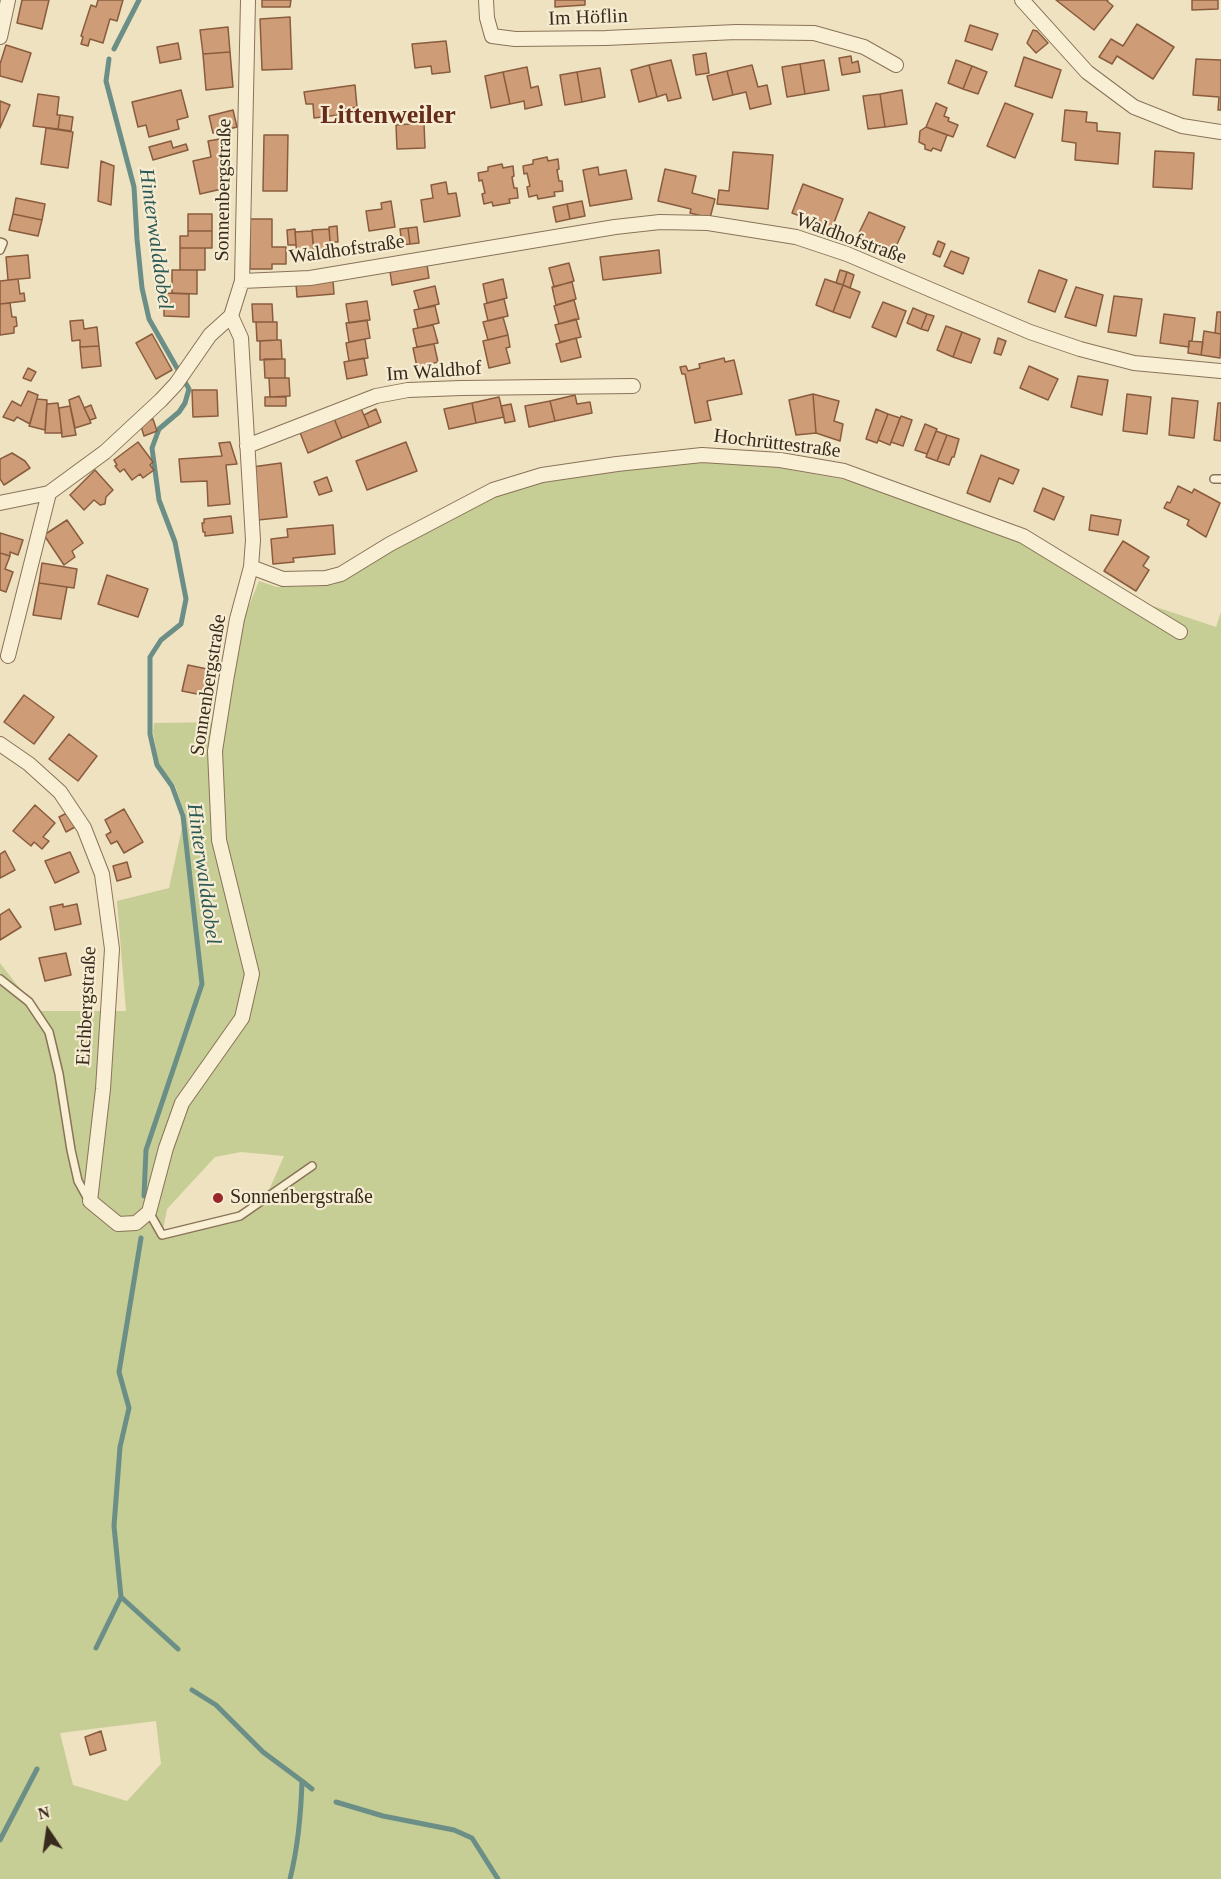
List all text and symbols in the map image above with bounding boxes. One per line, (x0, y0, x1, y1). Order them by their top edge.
street label: Im Höflin (548, 5, 628, 31)
district label: Littenweiler (320, 100, 456, 132)
street label: Sonnenbergstraße (211, 118, 237, 262)
water label: Hinterwalddobel (133, 167, 177, 311)
street label: Waldhofstraße (792, 208, 910, 270)
street label: Waldhofstraße (288, 230, 406, 270)
street label: Im Waldhof (385, 357, 483, 387)
street label: Hochrüttestraße (712, 424, 842, 464)
street label: Sonnenbergstraße (186, 613, 232, 757)
water label: Hinterwalddobel (181, 802, 225, 946)
street label: Eichbergstraße (72, 946, 102, 1066)
place label: Sonnenbergstraße (230, 1186, 373, 1210)
marker: Sonnenbergstraße (211, 1191, 225, 1205)
north arrow (18, 1801, 78, 1861)
text: N (36, 1803, 51, 1823)

